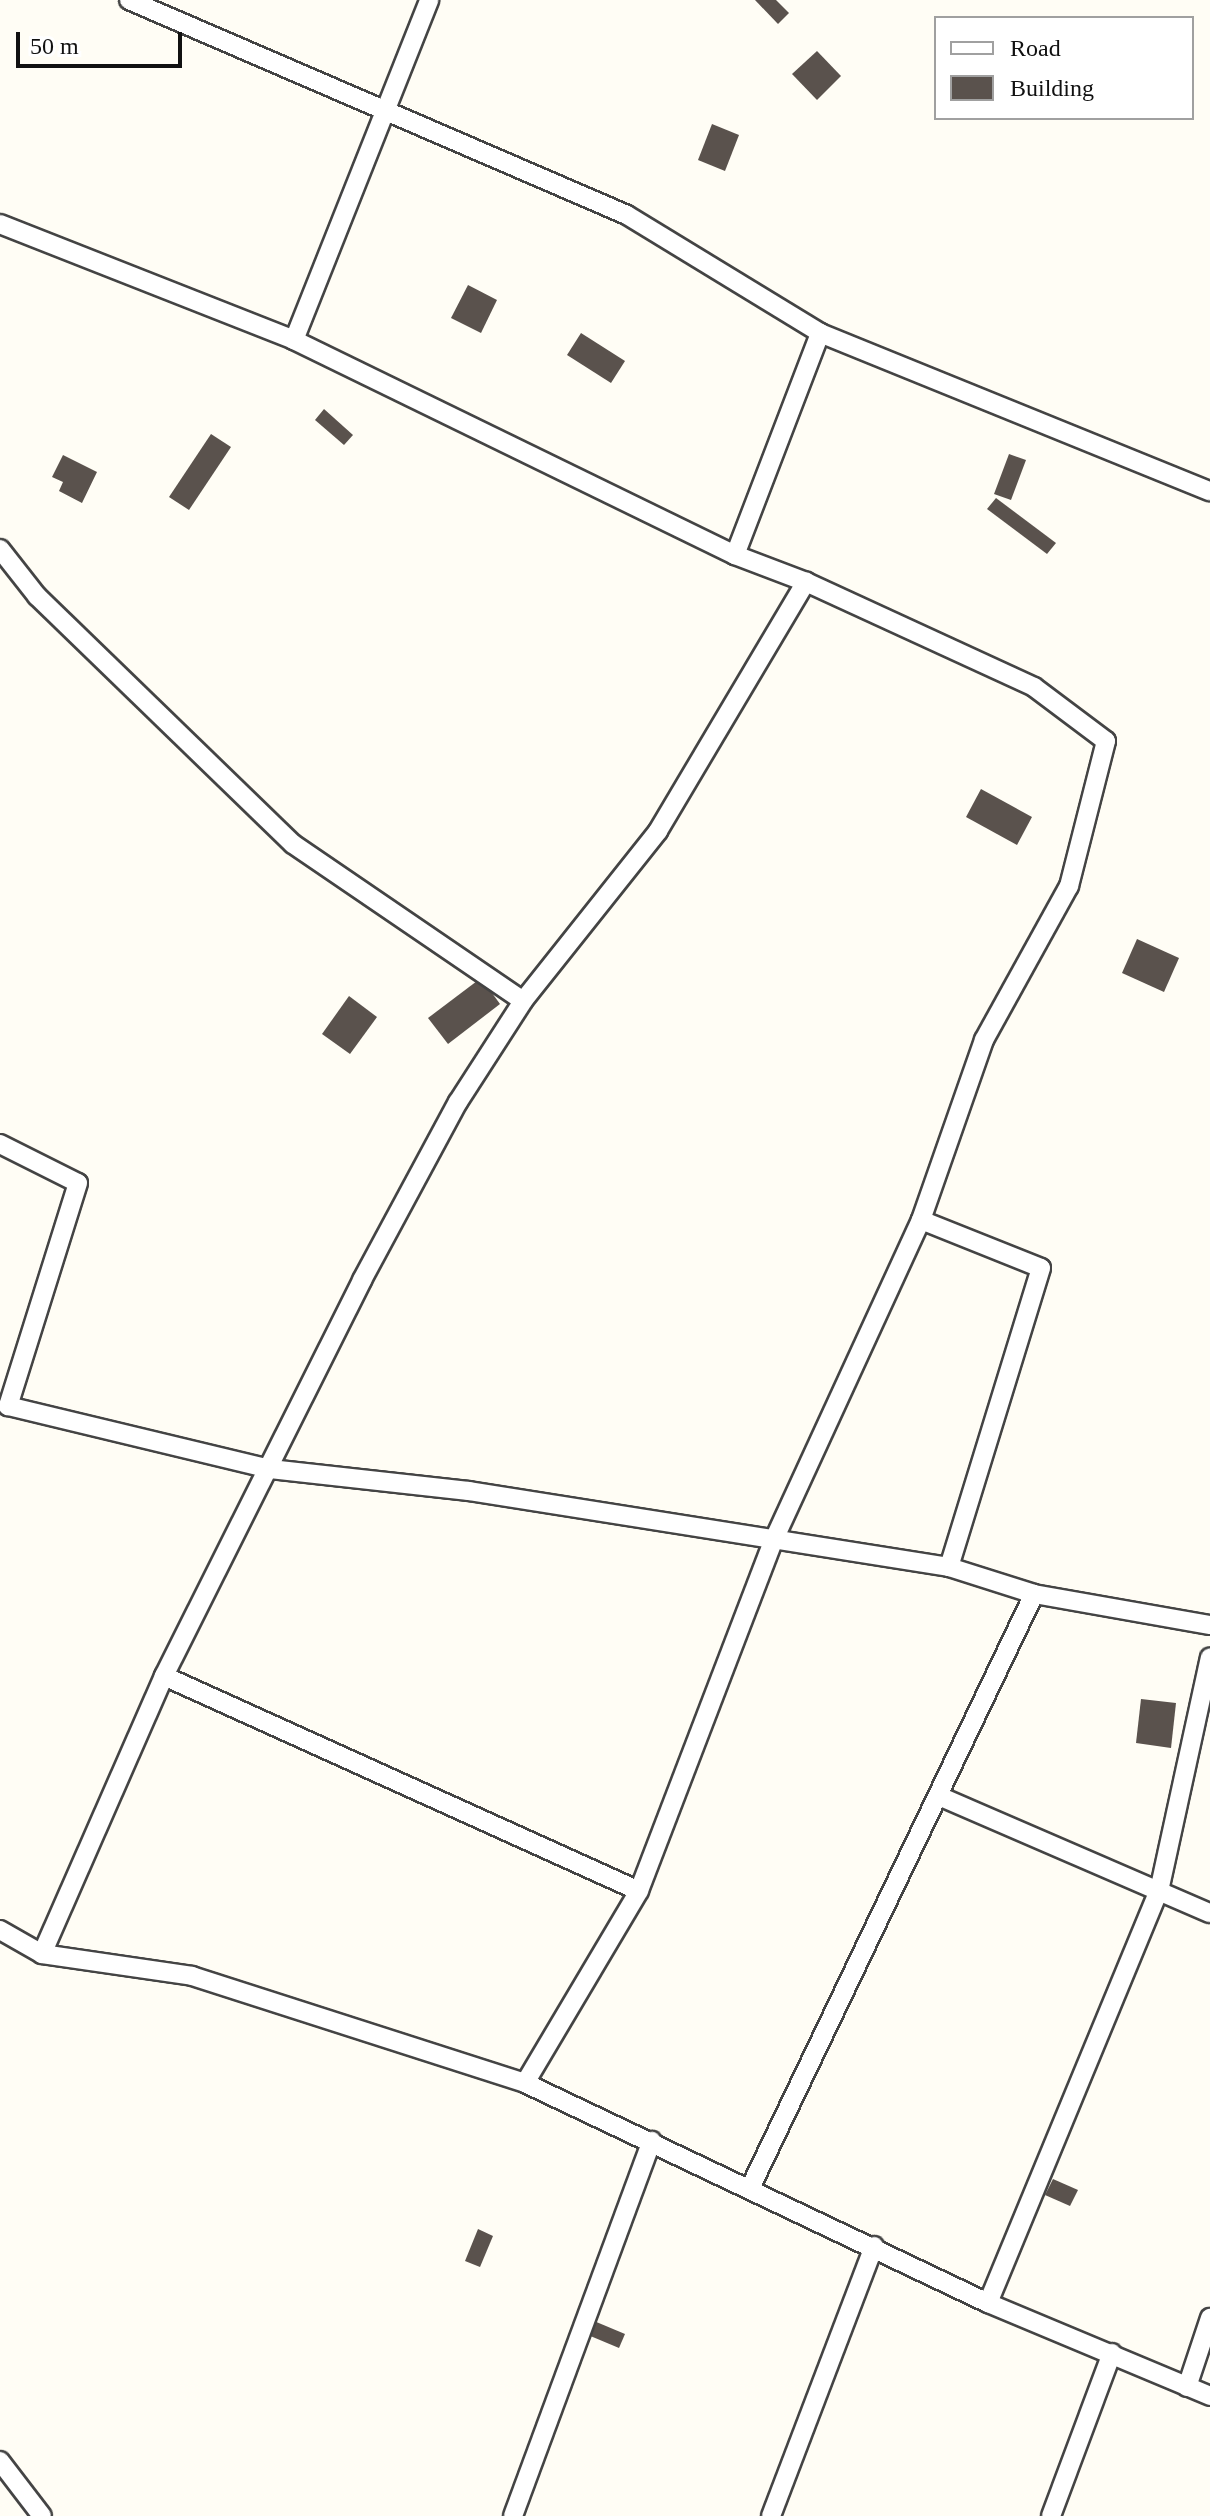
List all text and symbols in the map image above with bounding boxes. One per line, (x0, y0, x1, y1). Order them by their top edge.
scale bar (20, 16, 186, 66)
legend (934, 16, 1194, 120)
text: 50 m (30, 33, 79, 59)
text: Road (1010, 35, 1061, 61)
text: Building (1010, 75, 1094, 101)

